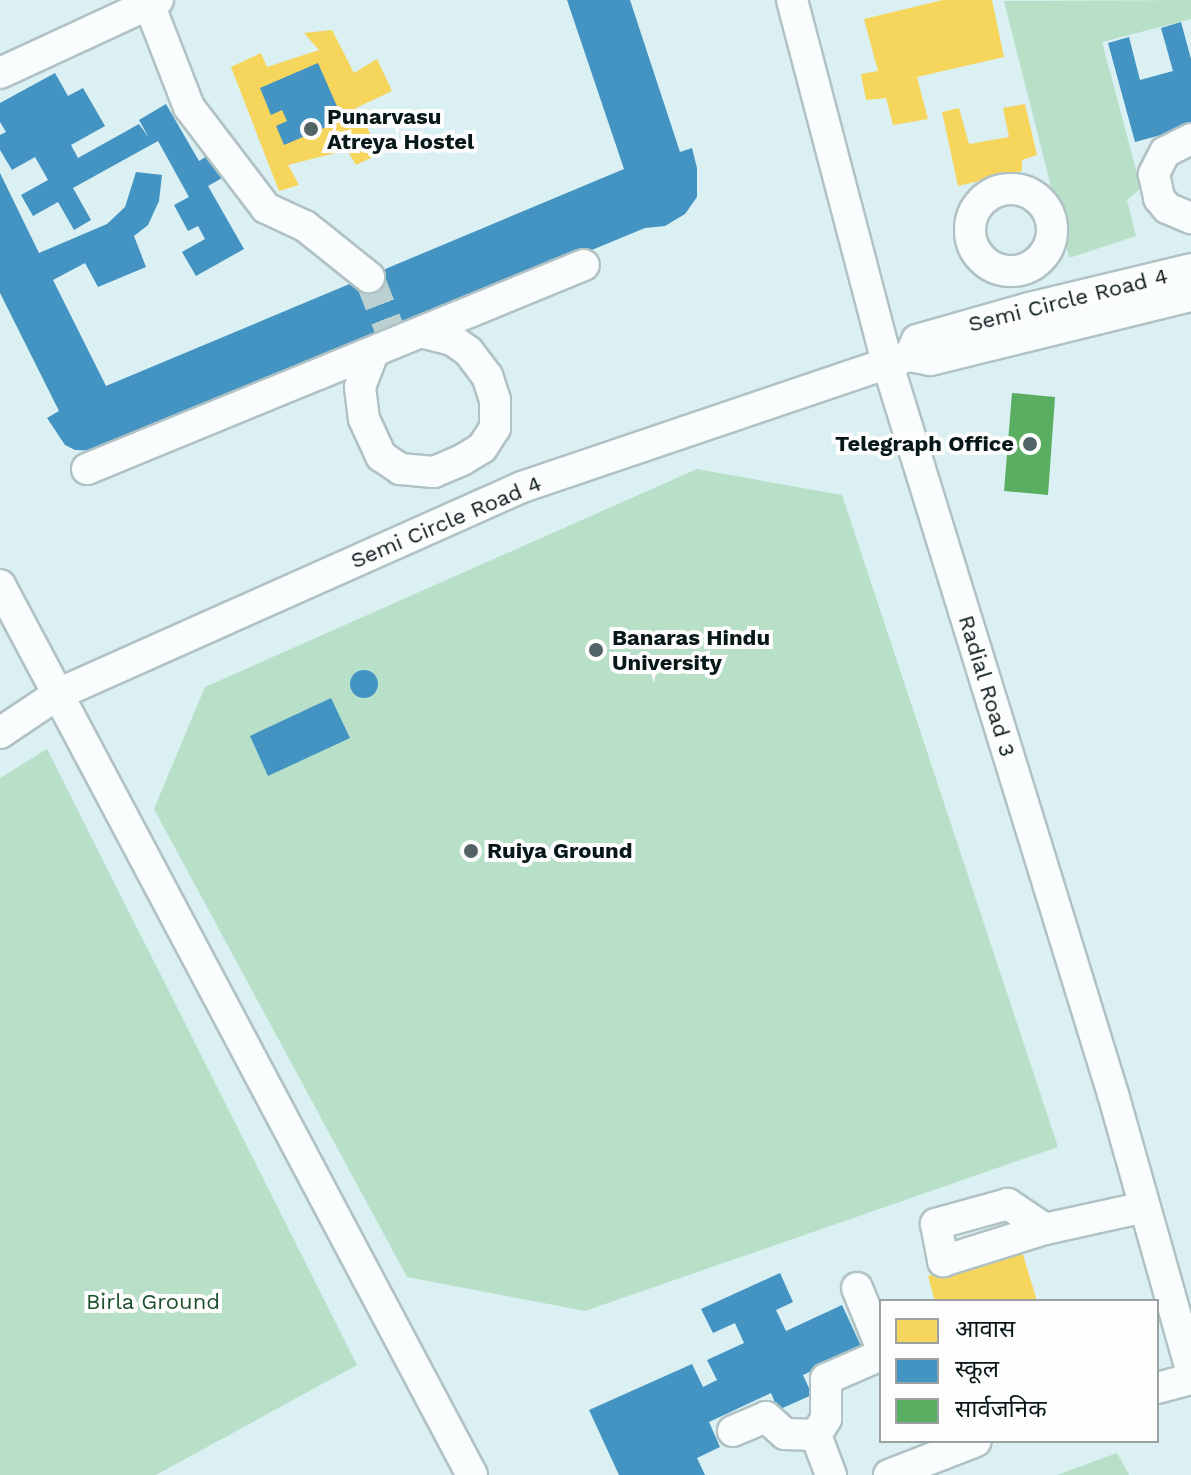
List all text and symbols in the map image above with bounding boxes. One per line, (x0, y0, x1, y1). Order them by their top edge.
place label: Punarvasu Atreya Hostel (327, 103, 474, 154)
marker: Punarvasu Atreya Hostel (302, 120, 320, 138)
street label: Semi Circle Road 4 (966, 262, 1170, 338)
place label: Telegraph Office (835, 431, 1014, 457)
marker: Telegraph Office (1021, 435, 1039, 453)
street label: Semi Circle Road 4 (347, 470, 545, 574)
street label: Radial Road 3 (953, 612, 1021, 760)
place label: Banaras Hindu University (612, 624, 770, 676)
marker: Banaras Hindu University (587, 641, 605, 659)
place label: Ruiya Ground (487, 838, 633, 864)
marker: Ruiya Ground (462, 842, 480, 860)
park label: Birla Ground (86, 1289, 220, 1315)
legend (879, 1299, 1159, 1443)
text: आवास (955, 1315, 1015, 1343)
text: स्कूल (955, 1355, 999, 1383)
text: सार्वजनिक (955, 1395, 1047, 1423)

